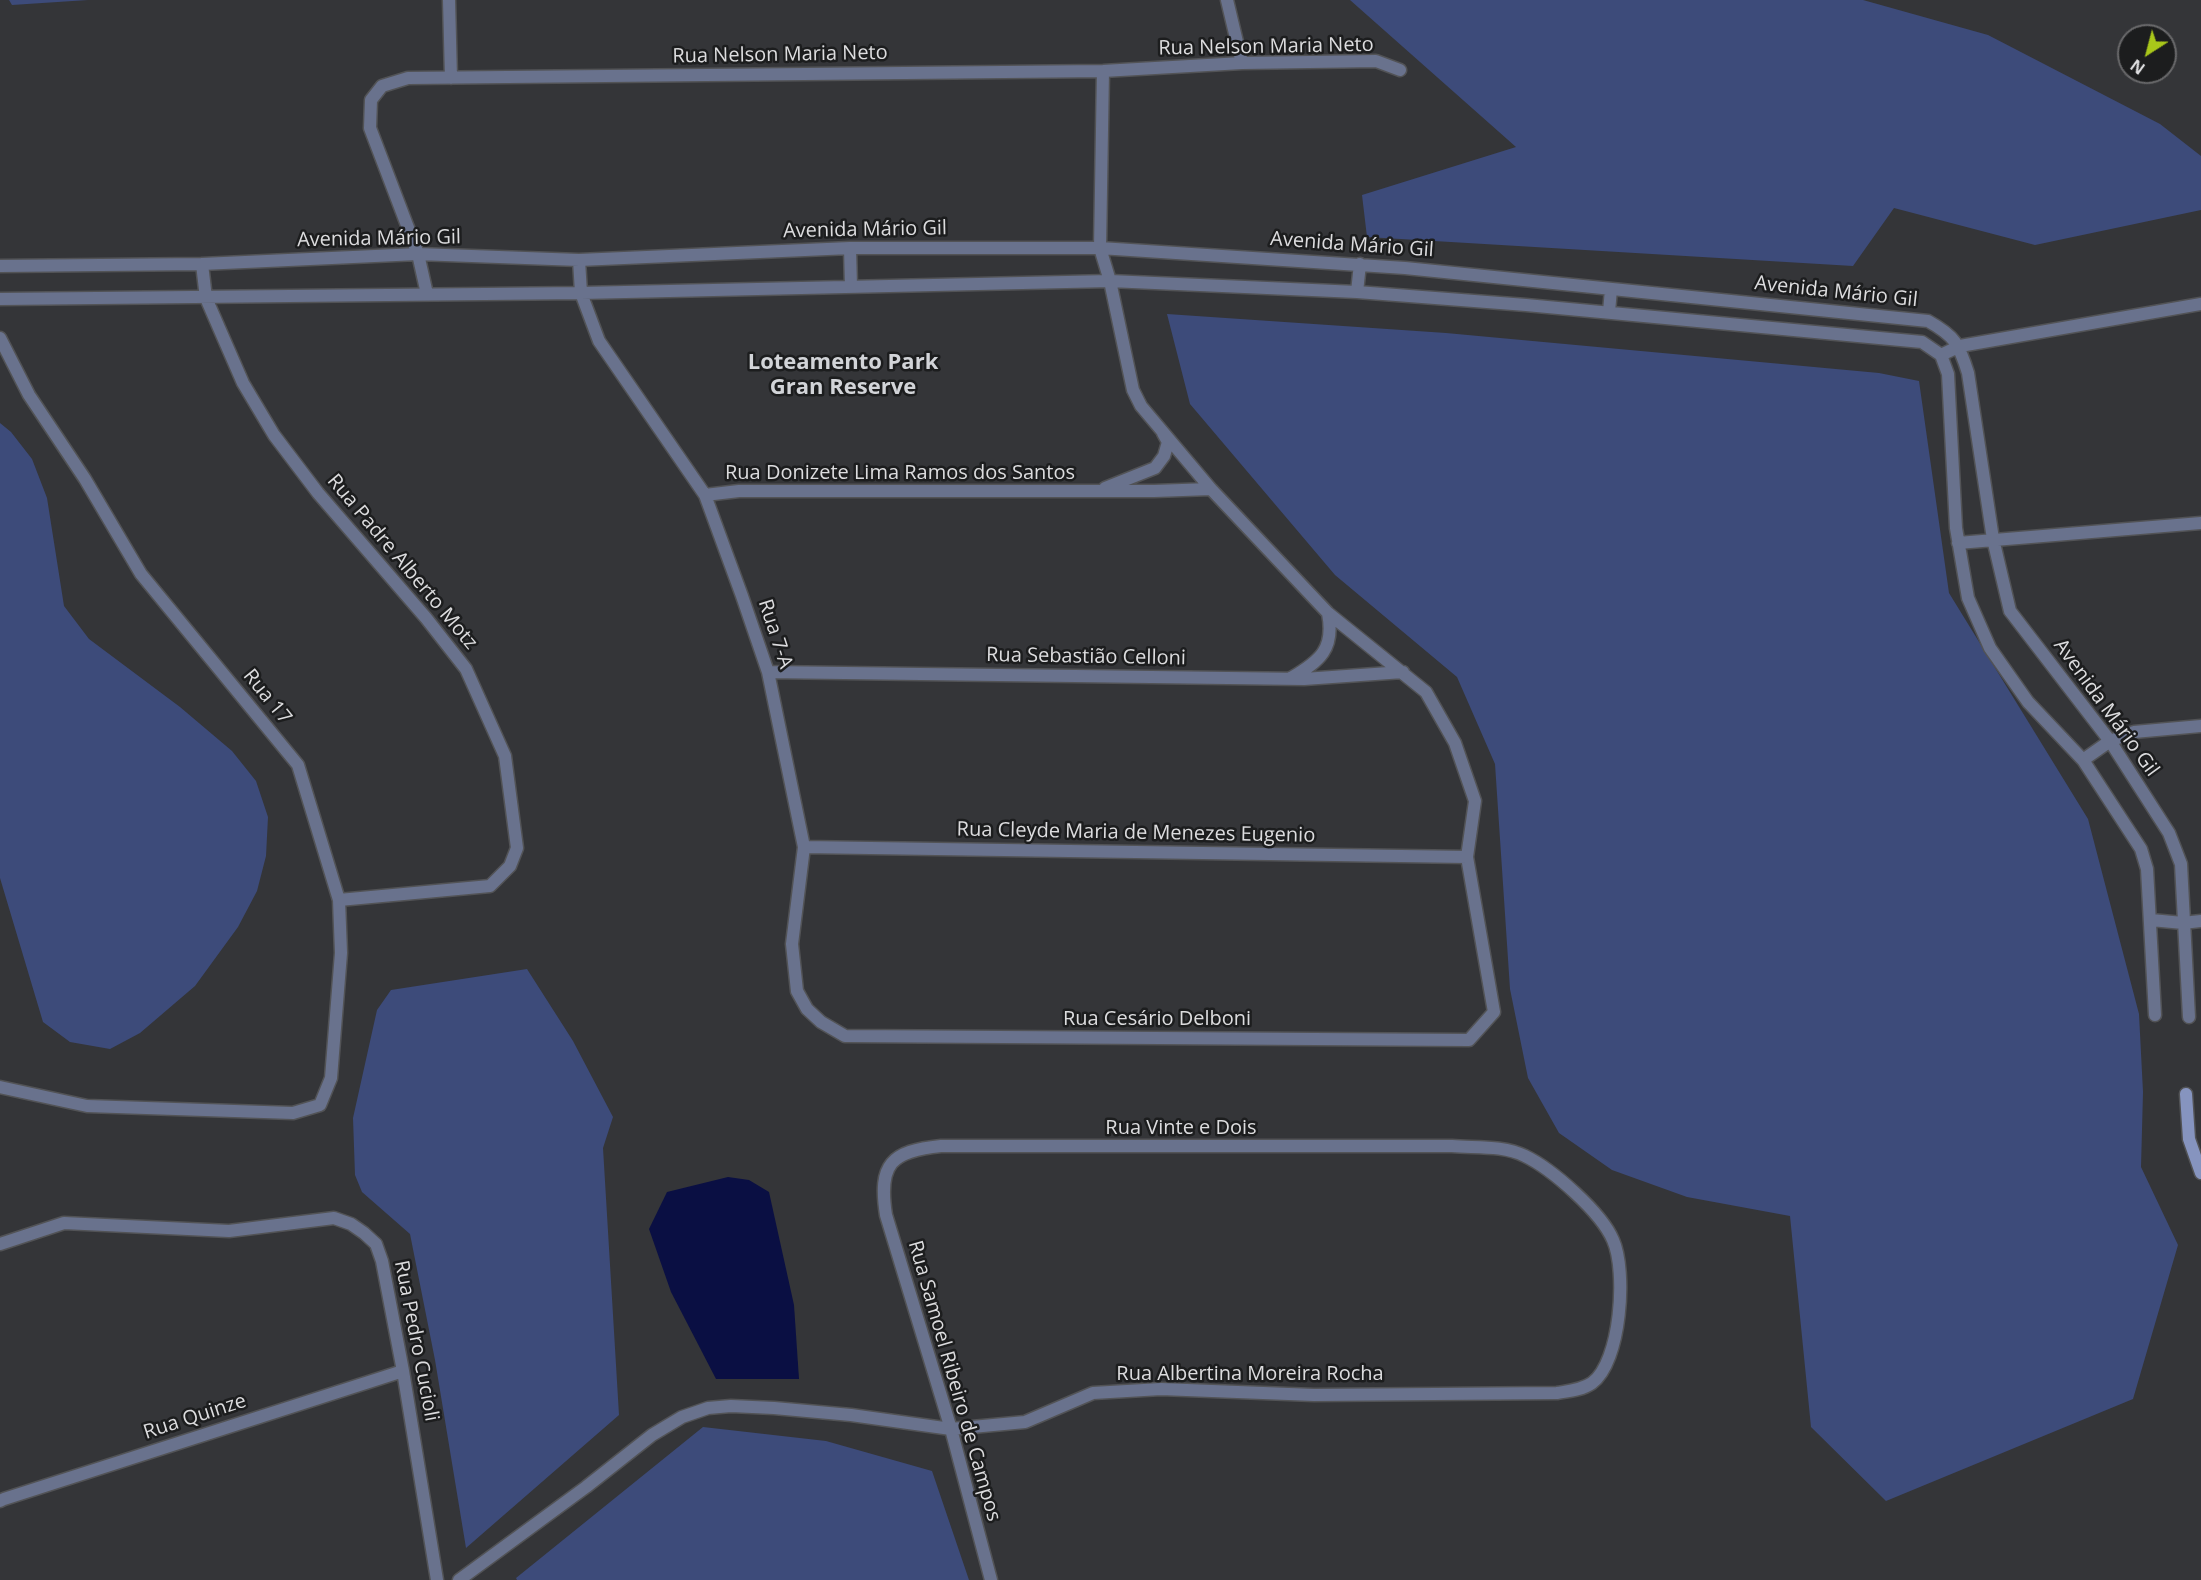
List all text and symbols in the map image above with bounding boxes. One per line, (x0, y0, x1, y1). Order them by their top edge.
north arrow (2117, 24, 2177, 84)
street label: Rua Nelson Maria Neto (1158, 33, 1374, 61)
street label: Rua Nelson Maria Neto (672, 41, 888, 69)
text: N (2126, 54, 2149, 80)
street label: Avenida Mário Gil (783, 217, 947, 243)
street label: Avenida Mário Gil (297, 226, 461, 252)
street label: Avenida Mário Gil (1269, 227, 1435, 263)
street label: Avenida Mário Gil (1753, 271, 1919, 313)
district label: Loteamento Park Gran Reserve (748, 350, 938, 402)
street label: Rua Donizete Lima Ramos dos Santos (725, 461, 1075, 485)
street label: Rua Padre Alberto Motz (322, 470, 482, 654)
street label: Rua 7-A (753, 596, 797, 672)
street label: Avenida Mário Gil (2048, 635, 2164, 781)
street label: Rua Sebastião Celloni (986, 643, 1186, 671)
street label: Rua 17 (238, 665, 296, 729)
street label: Rua Cleyde Maria de Menezes Eugenio (957, 818, 1315, 848)
street label: Rua Cesário Delboni (1063, 1007, 1251, 1031)
street label: Rua Vinte e Dois (1105, 1116, 1257, 1140)
street label: Rua Samoel Ribeiro de Campos (902, 1238, 1006, 1524)
street label: Rua Pedro Cucioli (389, 1258, 443, 1424)
street label: Rua Albertina Moreira Rocha (1116, 1362, 1384, 1386)
street label: Rua Quinze (141, 1389, 249, 1445)

